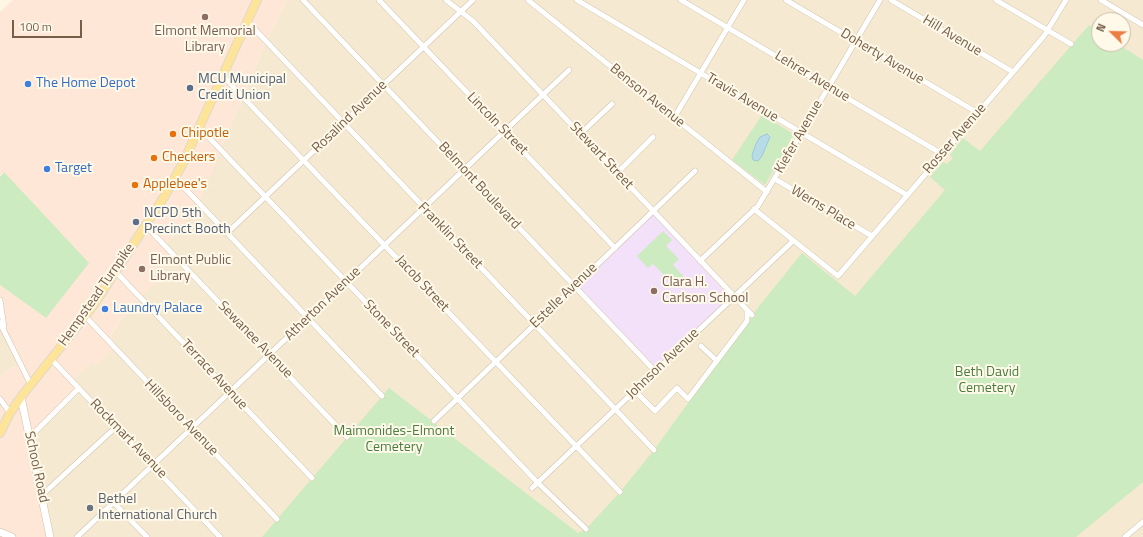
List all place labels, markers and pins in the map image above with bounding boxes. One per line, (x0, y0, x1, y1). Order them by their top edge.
marker: Elmont Memorial Library (200, 12, 210, 22)
place label: Elmont Memorial Library (154, 24, 256, 56)
place label: MCU Municipal Credit Union (198, 72, 286, 104)
place label: The Home Depot (36, 76, 135, 92)
marker: The Home Depot (23, 79, 33, 89)
marker: MCU Municipal Credit Union (185, 83, 195, 93)
place label: Chipotle (181, 126, 229, 142)
marker: Chipotle (168, 129, 178, 139)
place label: Checkers (162, 150, 215, 166)
marker: Checkers (149, 153, 159, 163)
place label: Target (55, 161, 92, 177)
marker: Target (42, 164, 52, 174)
place label: Applebee's (143, 177, 207, 193)
marker: Applebee's (130, 180, 140, 190)
place label: NCPD 5th Precinct Booth (144, 206, 231, 238)
marker: NCPD 5th Precinct Booth (131, 217, 141, 227)
place label: Elmont Public Library (150, 253, 231, 286)
marker: Elmont Public Library (137, 264, 147, 274)
place label: Clara H. Carlson School (662, 275, 748, 308)
marker: Clara H. Carlson School (649, 286, 659, 296)
place label: Laundry Palace (113, 301, 202, 317)
marker: Laundry Palace (100, 304, 110, 314)
place label: Bethel International Church (98, 492, 217, 524)
marker: Bethel International Church (85, 503, 95, 513)

